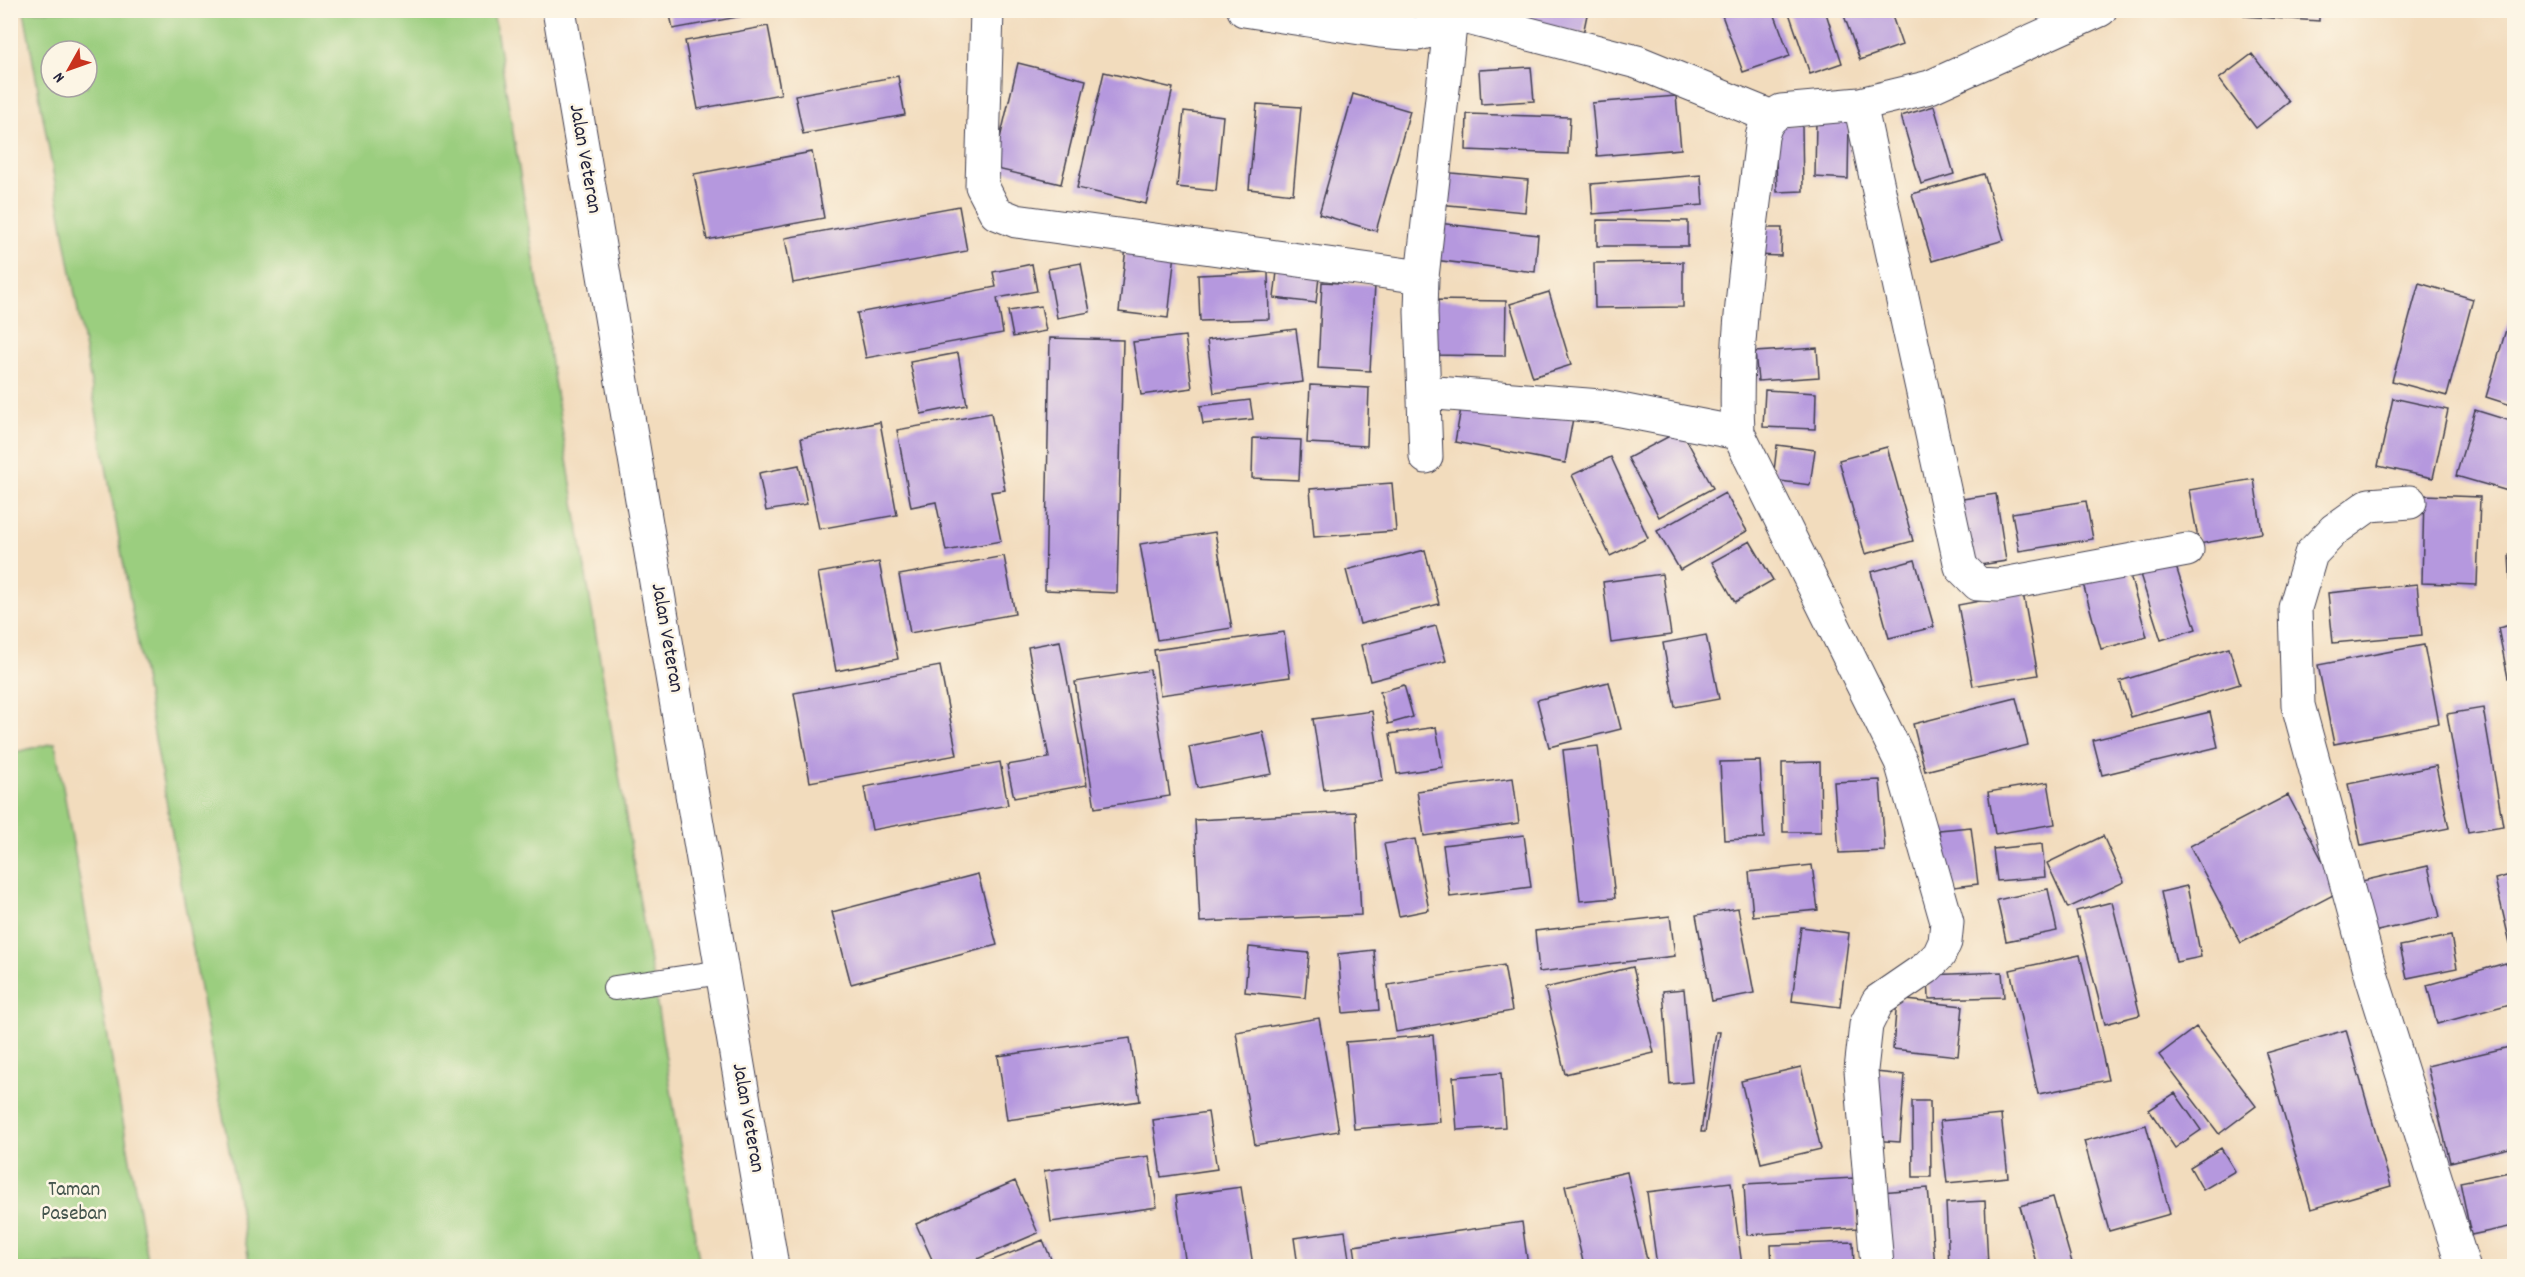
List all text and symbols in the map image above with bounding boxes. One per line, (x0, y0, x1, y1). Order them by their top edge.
north arrow (39, 39, 99, 99)
text: N (48, 67, 71, 87)
street label: Jalan Veteran (560, 102, 608, 216)
street label: Jalan Veteran (642, 581, 690, 695)
street label: Jalan Veteran (723, 1061, 771, 1175)
park label: Taman Paseban (41, 1176, 107, 1230)

